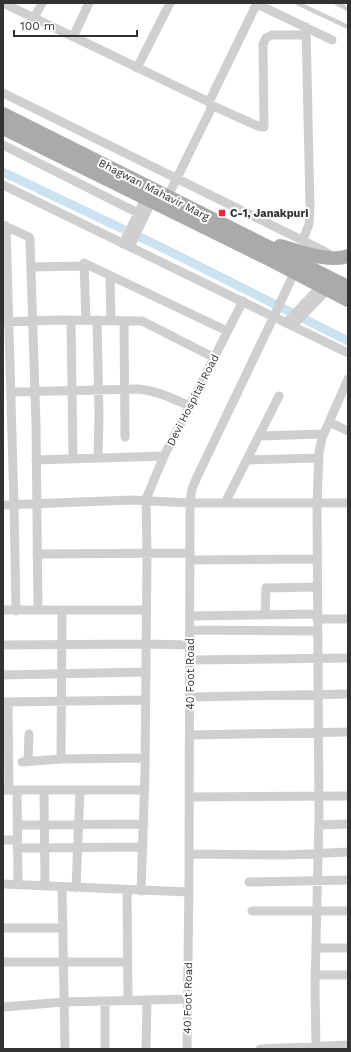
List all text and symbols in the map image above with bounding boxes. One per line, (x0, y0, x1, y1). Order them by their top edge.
scale bar (14, 12, 137, 38)
text: 100 m (20, 19, 55, 33)
street label: Bhagwan Mahavir Marg (96, 156, 212, 224)
place label: C-1, Janakpuri (230, 207, 308, 220)
marker: C-1, Janakpuri (217, 208, 227, 218)
street label: Devi Hospital Road (164, 352, 222, 448)
street label: 40 Foot Road (184, 638, 197, 710)
street label: 40 Foot Road (181, 962, 195, 1034)

